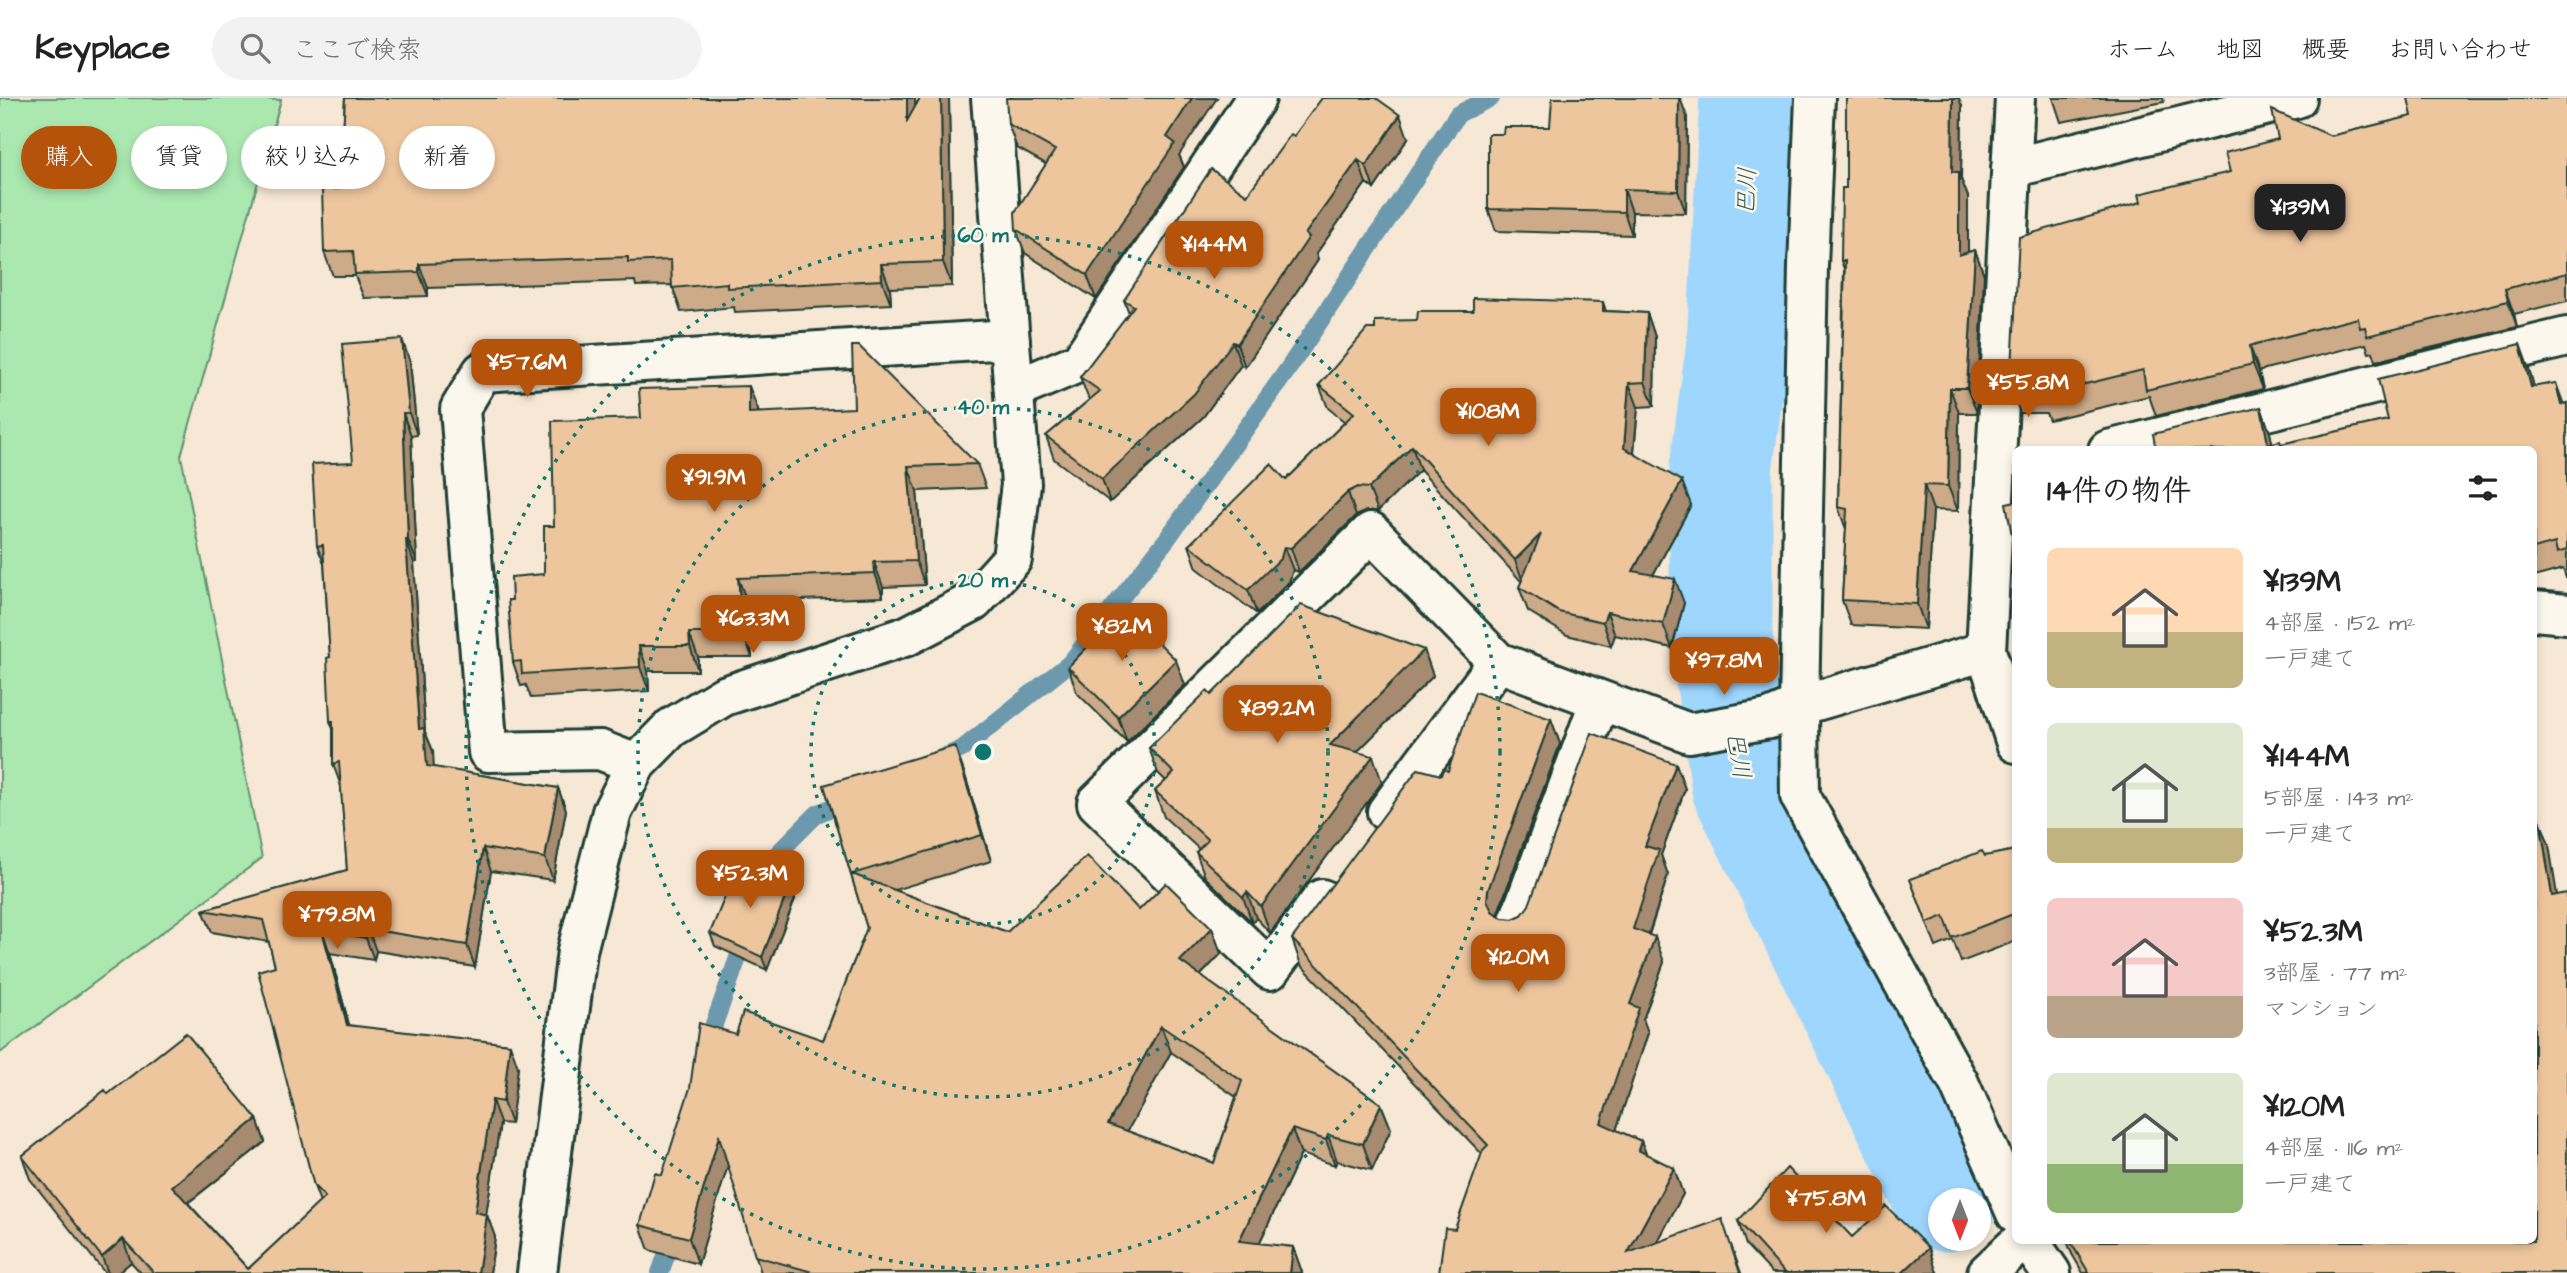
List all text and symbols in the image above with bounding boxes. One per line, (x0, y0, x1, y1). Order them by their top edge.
search box (212, 17, 702, 80)
text: Keyplace (35, 25, 170, 71)
icon: search (236, 29, 274, 67)
text: ここで検索 (292, 32, 422, 68)
text: ホーム (2107, 33, 2178, 67)
text: 地図 (2216, 33, 2264, 67)
text: 概要 (2302, 33, 2350, 67)
text: お問い合わせ (2388, 33, 2532, 67)
chip: 購入 (21, 126, 117, 189)
chip: 賃貸 (131, 126, 227, 189)
chip: 絞り込み (241, 126, 385, 189)
chip: 新着 (399, 126, 495, 189)
water label: 巴川 (1729, 166, 1765, 216)
pin: ¥139M (2251, 184, 2349, 244)
text: ¥139M (2270, 191, 2330, 223)
text: 60 m (957, 221, 1009, 250)
pin: ¥144M (1165, 222, 1263, 281)
text: ¥144M (1181, 228, 1247, 260)
pin: ¥57.6M (470, 340, 584, 399)
text: ¥57.6M (487, 346, 567, 378)
pin: ¥55.8M (1971, 360, 2085, 419)
text: ¥55.8M (1987, 366, 2069, 398)
pin: ¥108M (1439, 388, 1537, 448)
text: 40 m (957, 393, 1010, 422)
text: ¥108M (1456, 395, 1520, 427)
pin: ¥91.9M (657, 454, 771, 514)
text: ¥91.9M (682, 461, 746, 493)
icon: filters (2464, 469, 2502, 507)
text: 14件の物件 (2047, 470, 2191, 512)
text: ¥139M (2264, 561, 2341, 603)
text: 20 m (957, 566, 1009, 595)
icon: home (2103, 576, 2187, 660)
pin: ¥63.3M (696, 596, 810, 655)
text: ¥63.3M (717, 602, 789, 634)
pin: ¥82M (1081, 603, 1163, 663)
text: 4部屋 · 152 m² (2264, 607, 2415, 639)
text: ¥82M (1092, 610, 1152, 642)
pin: ¥97.8M (1667, 638, 1781, 697)
text: 一戸建て (2264, 643, 2356, 675)
text: ¥97.8M (1686, 644, 1762, 676)
pin: ¥89.2M (1220, 686, 1334, 745)
text: ¥89.2M (1239, 692, 1315, 724)
water label: 巴川 (1717, 729, 1759, 782)
text: ¥144M (2264, 736, 2350, 778)
centre of rings (971, 740, 995, 764)
icon: home (2103, 751, 2187, 835)
text: 5部屋 · 143 m² (2264, 782, 2414, 814)
text: 一戸建て (2264, 818, 2356, 850)
pin: ¥52.3M (693, 850, 807, 910)
text: ¥52.3M (712, 857, 788, 889)
pin: ¥79.8M (280, 892, 394, 951)
text: ¥79.8M (299, 898, 375, 930)
text: ¥52.3M (2264, 911, 2363, 953)
icon: home (2103, 926, 2187, 1010)
pin: ¥120M (1469, 934, 1567, 994)
text: ¥120M (1487, 941, 1549, 973)
text: 3部屋 · 77 m² (2264, 957, 2407, 989)
text: マンション (2264, 993, 2378, 1025)
text: ¥120M (2264, 1086, 2345, 1128)
icon: home (2103, 1101, 2187, 1185)
text: 4部屋 · 116 m² (2264, 1132, 2403, 1164)
text: 一戸建て (2264, 1168, 2356, 1200)
pin: ¥75.8M (1769, 1176, 1883, 1235)
text: ¥75.8M (1786, 1182, 1866, 1214)
north arrow (1928, 1188, 1992, 1251)
map controls (1928, 1188, 1991, 1251)

